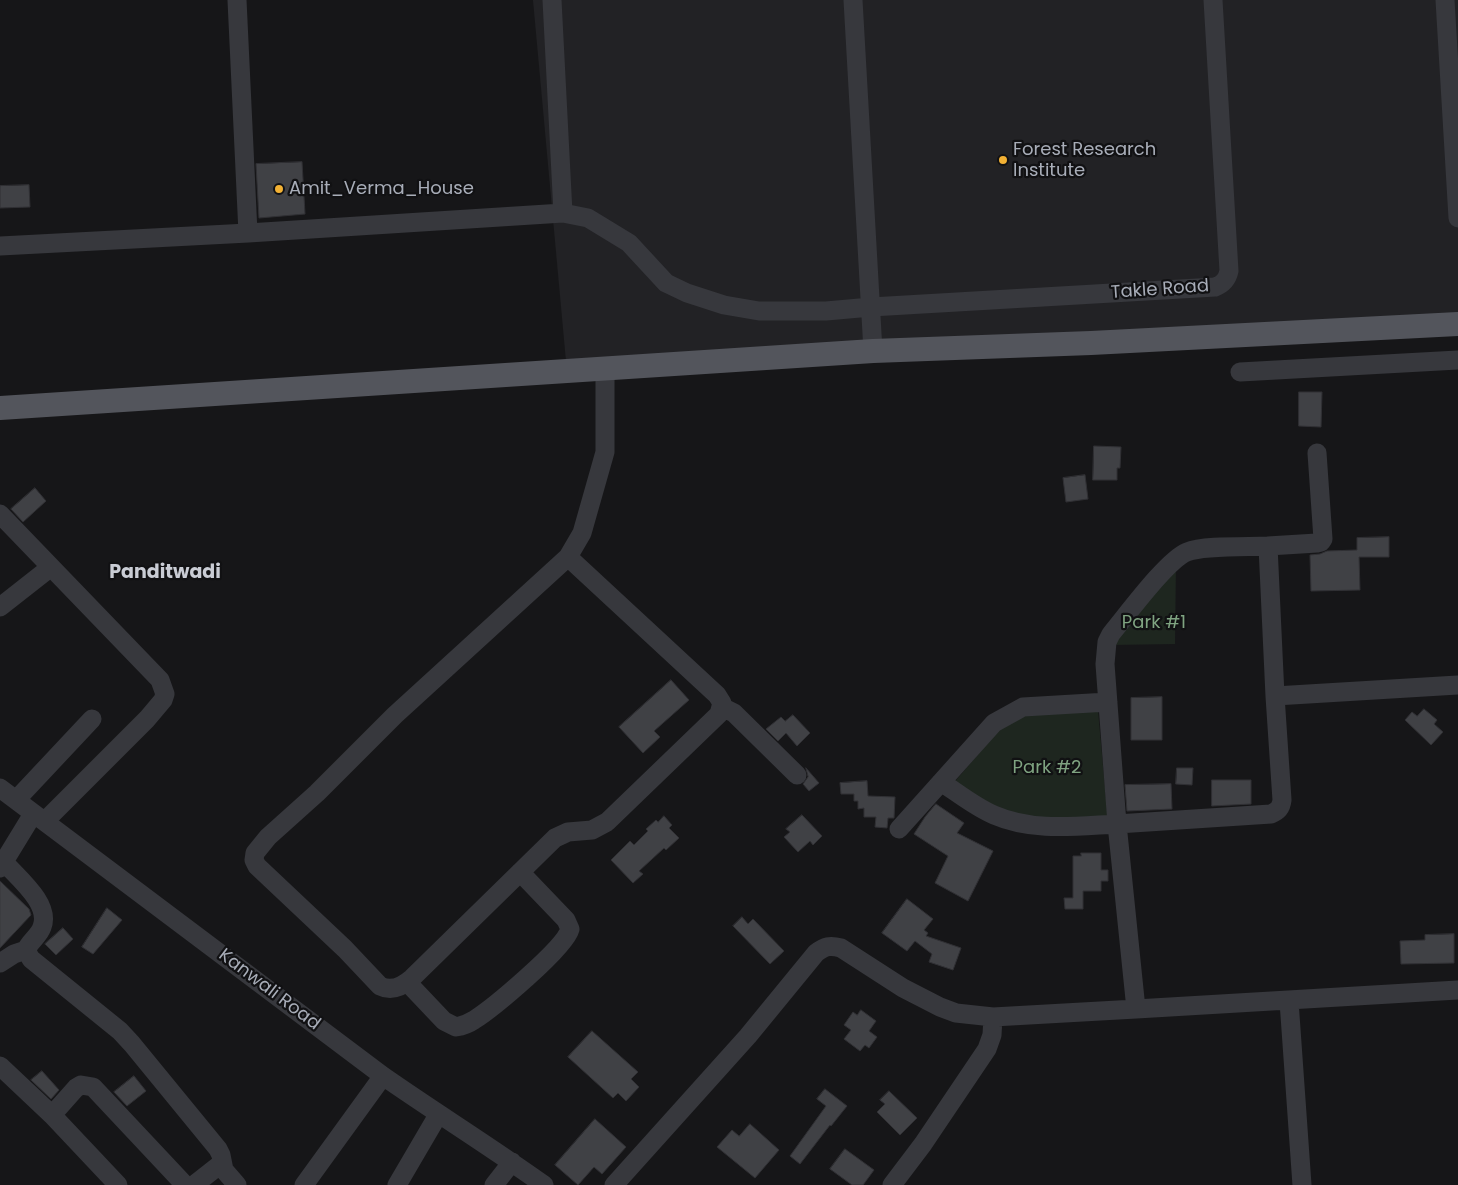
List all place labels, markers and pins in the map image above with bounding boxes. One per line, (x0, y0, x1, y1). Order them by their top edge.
place label: Forest Research Institute (1013, 139, 1156, 182)
marker: Forest Research Institute (997, 154, 1009, 166)
place label: Amit_Verma_House (289, 178, 474, 200)
marker: Amit_Verma_House (273, 183, 285, 195)

